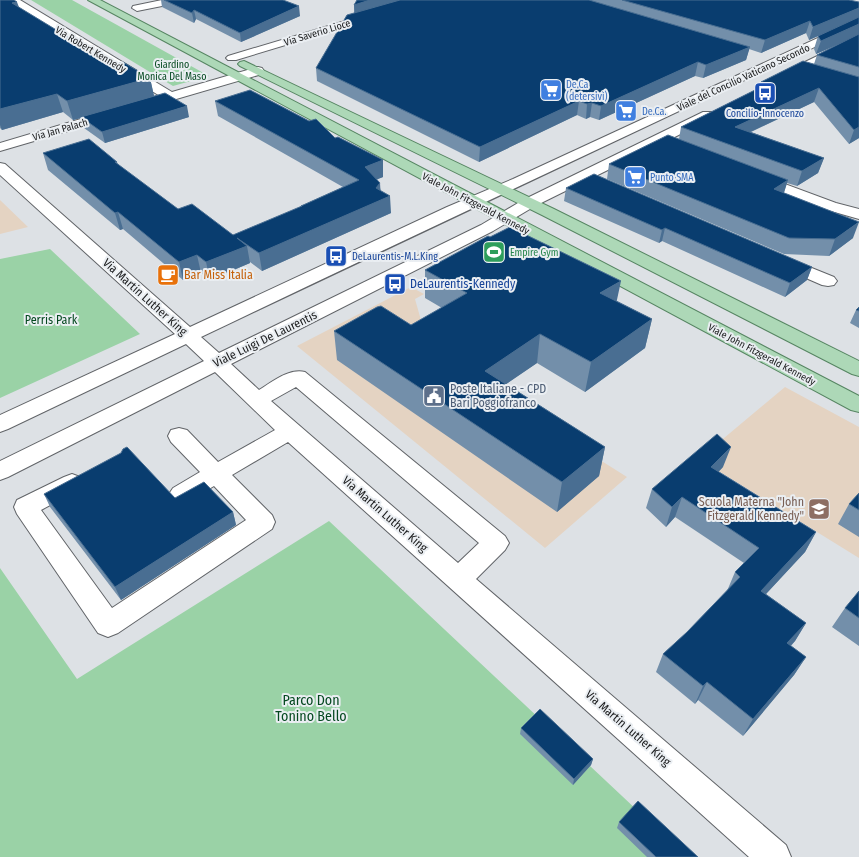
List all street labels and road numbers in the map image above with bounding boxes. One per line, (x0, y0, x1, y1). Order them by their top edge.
street label: Via Saverio Lioce (283, 17, 352, 49)
street label: Via Robert Kennedy (53, 24, 128, 76)
street label: Viale del Concilio Vaticano Secondo (675, 42, 812, 114)
street label: Via Jan Palach (31, 116, 89, 144)
street label: Viale John Fitzgerald Kennedy (420, 170, 532, 238)
street label: Via Martin Luther King (100, 256, 190, 339)
street label: Viale Luigi De Laurentis (211, 308, 319, 370)
street label: Viale John Fitzgerald Kennedy (706, 321, 818, 389)
street label: Via Martin Luther King (339, 473, 431, 555)
street label: Via Martin Luther King (582, 687, 674, 769)

